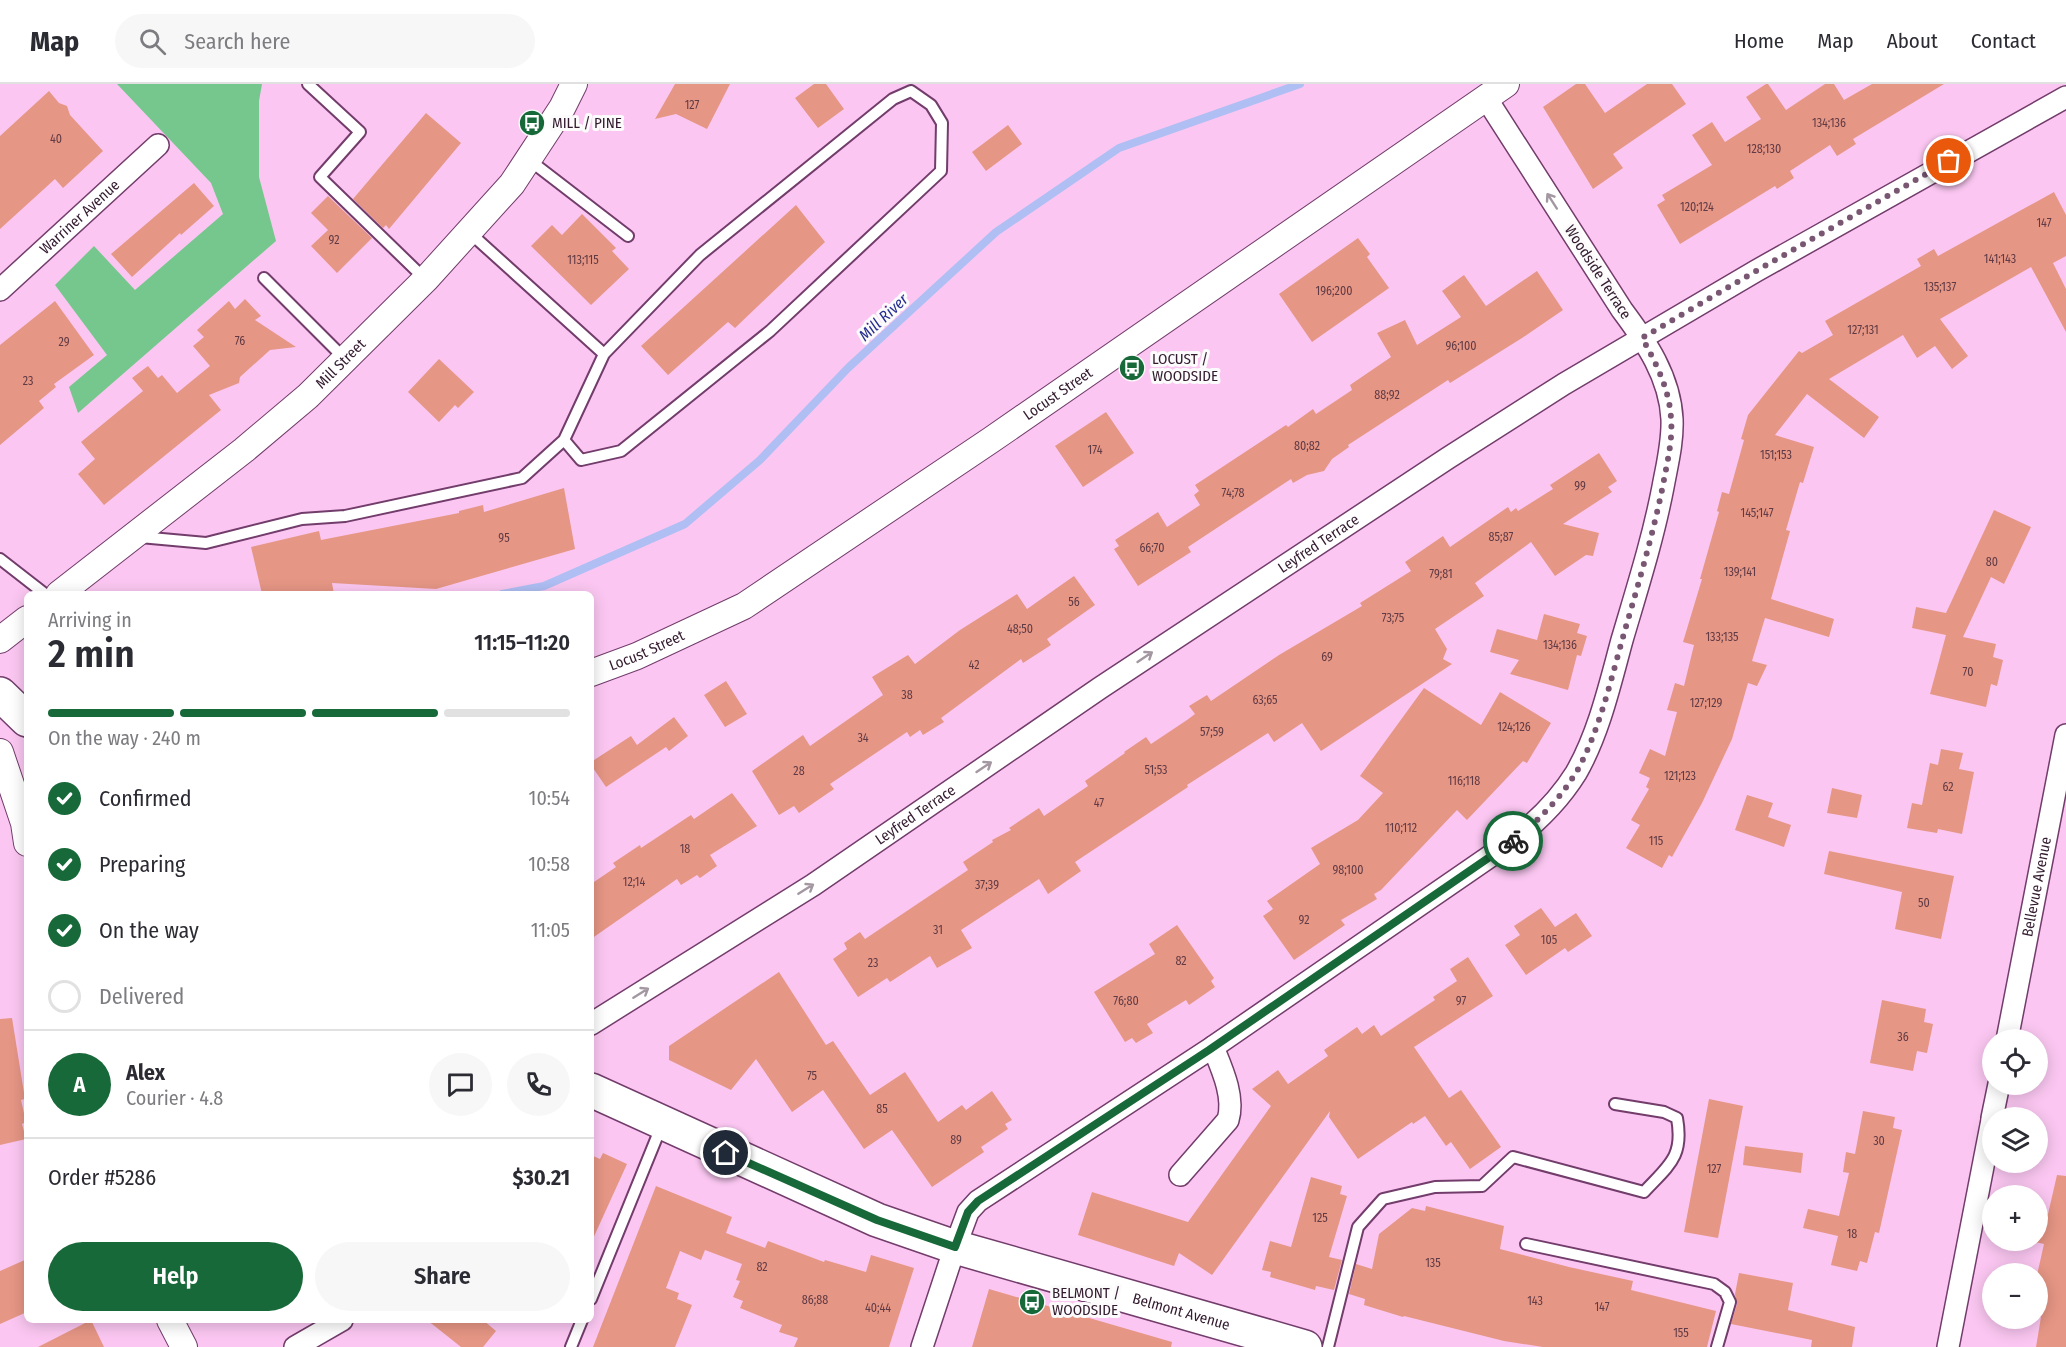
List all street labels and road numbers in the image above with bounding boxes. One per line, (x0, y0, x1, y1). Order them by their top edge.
street label: Warriner Avenue (36, 176, 123, 258)
street label: Woodside Terrace (1561, 222, 1635, 322)
street label: Mill Street (312, 335, 369, 392)
street label: Locust Street (1020, 364, 1096, 424)
street label: Leyfred Terrace (1275, 510, 1362, 577)
street label: Locust Street (607, 626, 687, 675)
street label: Leyfred Terrace (872, 781, 959, 849)
street label: Bellevue Avenue (2018, 835, 2055, 938)
street label: Belmont Avenue (1130, 1289, 1232, 1334)

